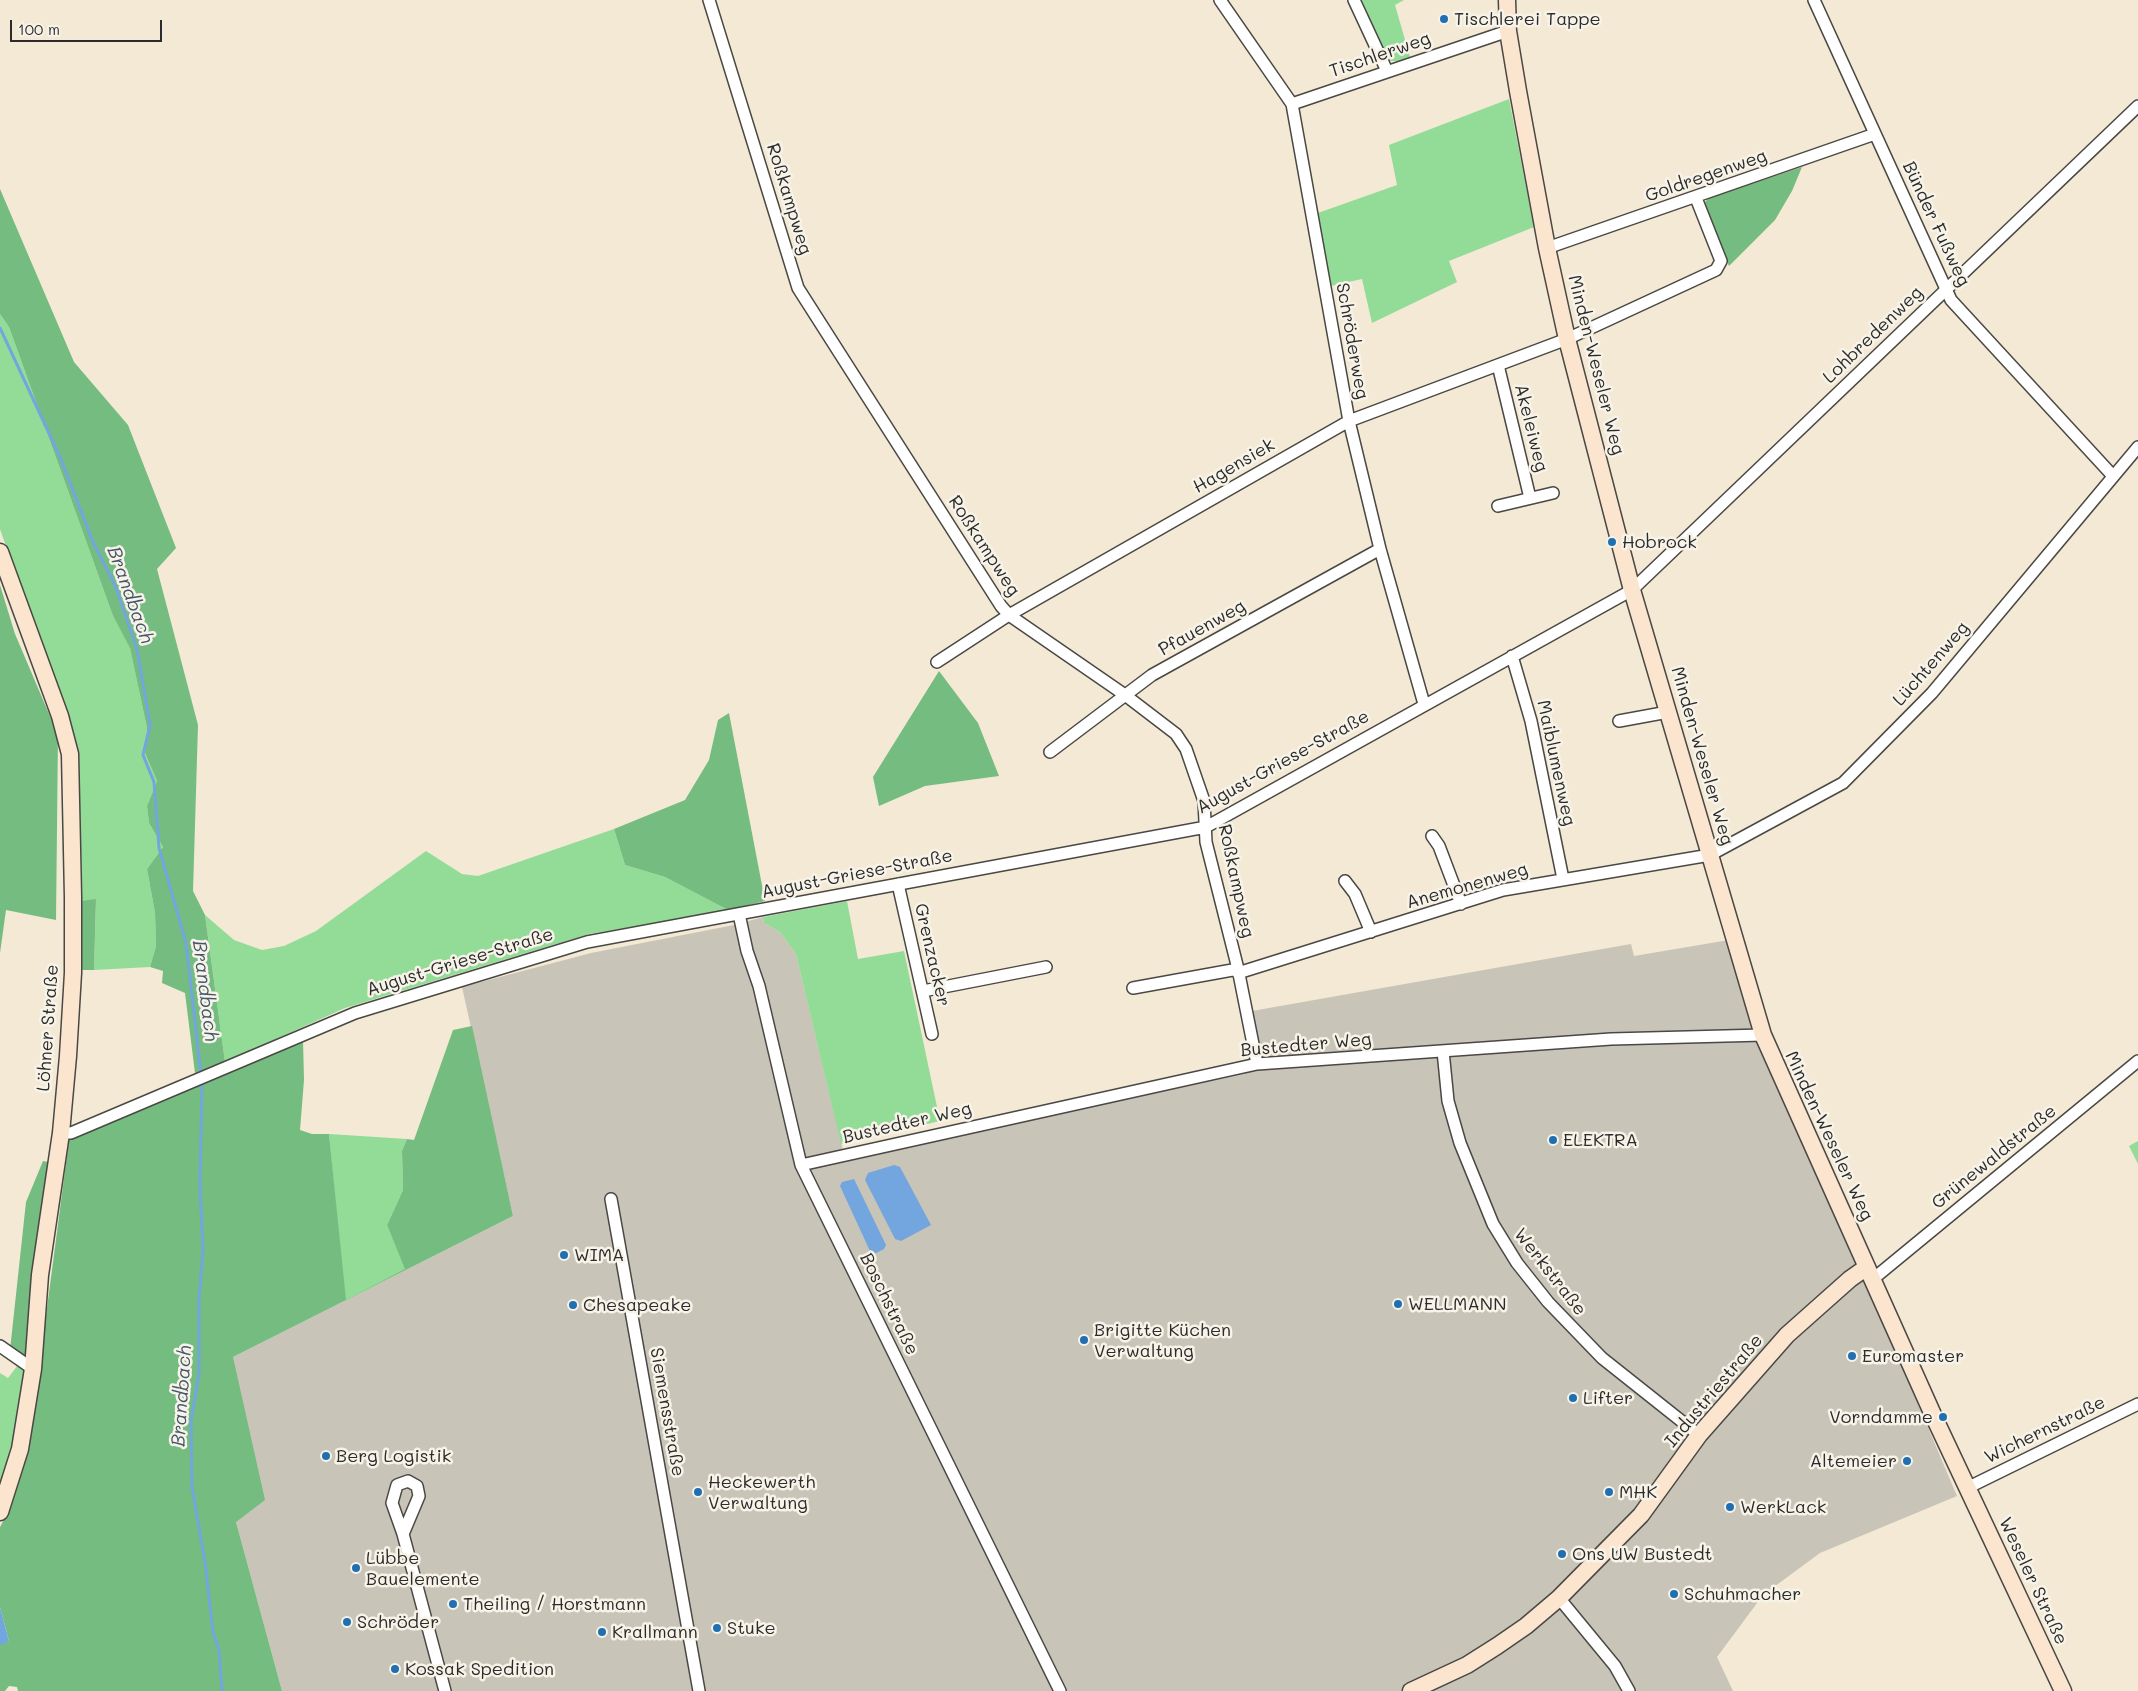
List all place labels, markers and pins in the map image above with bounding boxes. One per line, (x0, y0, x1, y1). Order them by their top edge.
place label: Tischlerei Tappe (1454, 8, 1601, 30)
marker: Tischlerei Tappe (1438, 13, 1450, 25)
place label: Hobrock (1622, 531, 1697, 553)
marker: Hobrock (1606, 536, 1618, 548)
place label: ELEKTRA (1563, 1129, 1638, 1151)
marker: ELEKTRA (1547, 1134, 1559, 1146)
place label: WIMA (574, 1244, 624, 1266)
marker: WIMA (558, 1249, 570, 1261)
place label: WELLMANN (1408, 1293, 1506, 1315)
place label: Chesapeake (583, 1294, 691, 1316)
marker: WELLMANN (1392, 1298, 1404, 1310)
marker: Chesapeake (567, 1299, 579, 1311)
place label: Brigitte Küchen Verwaltung (1094, 1319, 1231, 1362)
marker: Brigitte Küchen Verwaltung (1078, 1334, 1090, 1346)
place label: Euromaster (1862, 1345, 1964, 1367)
marker: Euromaster (1846, 1350, 1858, 1362)
place label: Lifter (1583, 1387, 1633, 1409)
marker: Lifter (1567, 1392, 1579, 1404)
place label: Vorndamme (1829, 1406, 1933, 1428)
marker: Vorndamme (1937, 1411, 1949, 1423)
place label: Berg Logistik (336, 1445, 451, 1467)
marker: Berg Logistik (320, 1450, 332, 1462)
place label: Altemeier (1810, 1450, 1897, 1472)
marker: Altemeier (1901, 1455, 1913, 1467)
place label: Heckewerth Verwaltung (708, 1471, 815, 1514)
place label: MHK (1619, 1481, 1657, 1503)
marker: Heckewerth Verwaltung (692, 1486, 704, 1498)
marker: MHK (1603, 1486, 1615, 1498)
place label: WerkLack (1740, 1496, 1826, 1518)
marker: WerkLack (1724, 1501, 1736, 1513)
place label: Ons UW Bustedt (1572, 1543, 1712, 1565)
place label: Lübbe Bauelemente (366, 1547, 480, 1590)
marker: Ons UW Bustedt (1556, 1548, 1568, 1560)
marker: Lübbe Bauelemente (350, 1562, 362, 1574)
place label: Schuhmacher (1684, 1583, 1801, 1605)
marker: Schuhmacher (1668, 1588, 1680, 1600)
place label: Theiling / Horstmann (463, 1593, 646, 1615)
marker: Theiling / Horstmann (447, 1598, 459, 1610)
place label: Schröder (357, 1611, 439, 1633)
marker: Schröder (341, 1616, 353, 1628)
place label: Stuke (727, 1617, 776, 1639)
place label: Krallmann (612, 1621, 698, 1643)
marker: Stuke (711, 1622, 723, 1634)
marker: Krallmann (596, 1626, 608, 1638)
place label: Kossak Spedition (405, 1658, 554, 1680)
marker: Kossak Spedition (389, 1663, 401, 1675)

